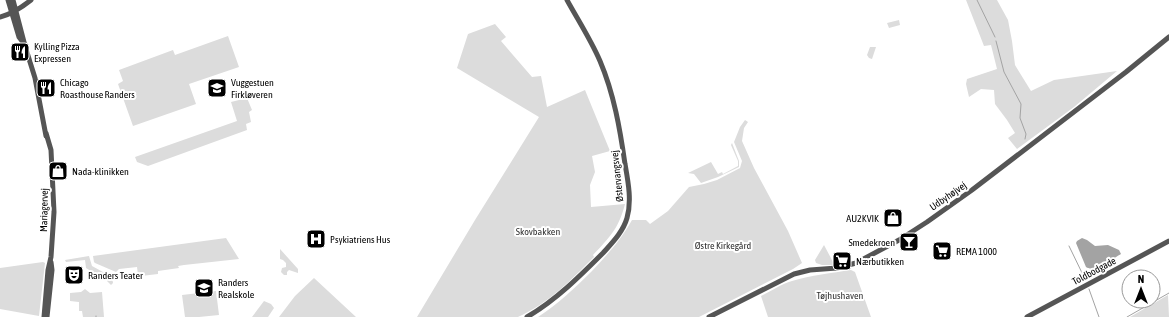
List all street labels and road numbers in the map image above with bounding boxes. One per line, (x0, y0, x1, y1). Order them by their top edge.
street label: Østervangsvej (609, 150, 625, 202)
street label: Udbyhøjvej (928, 179, 968, 213)
street label: Mariagervej (38, 188, 50, 232)
street label: Toldbodgade (1070, 255, 1118, 287)

